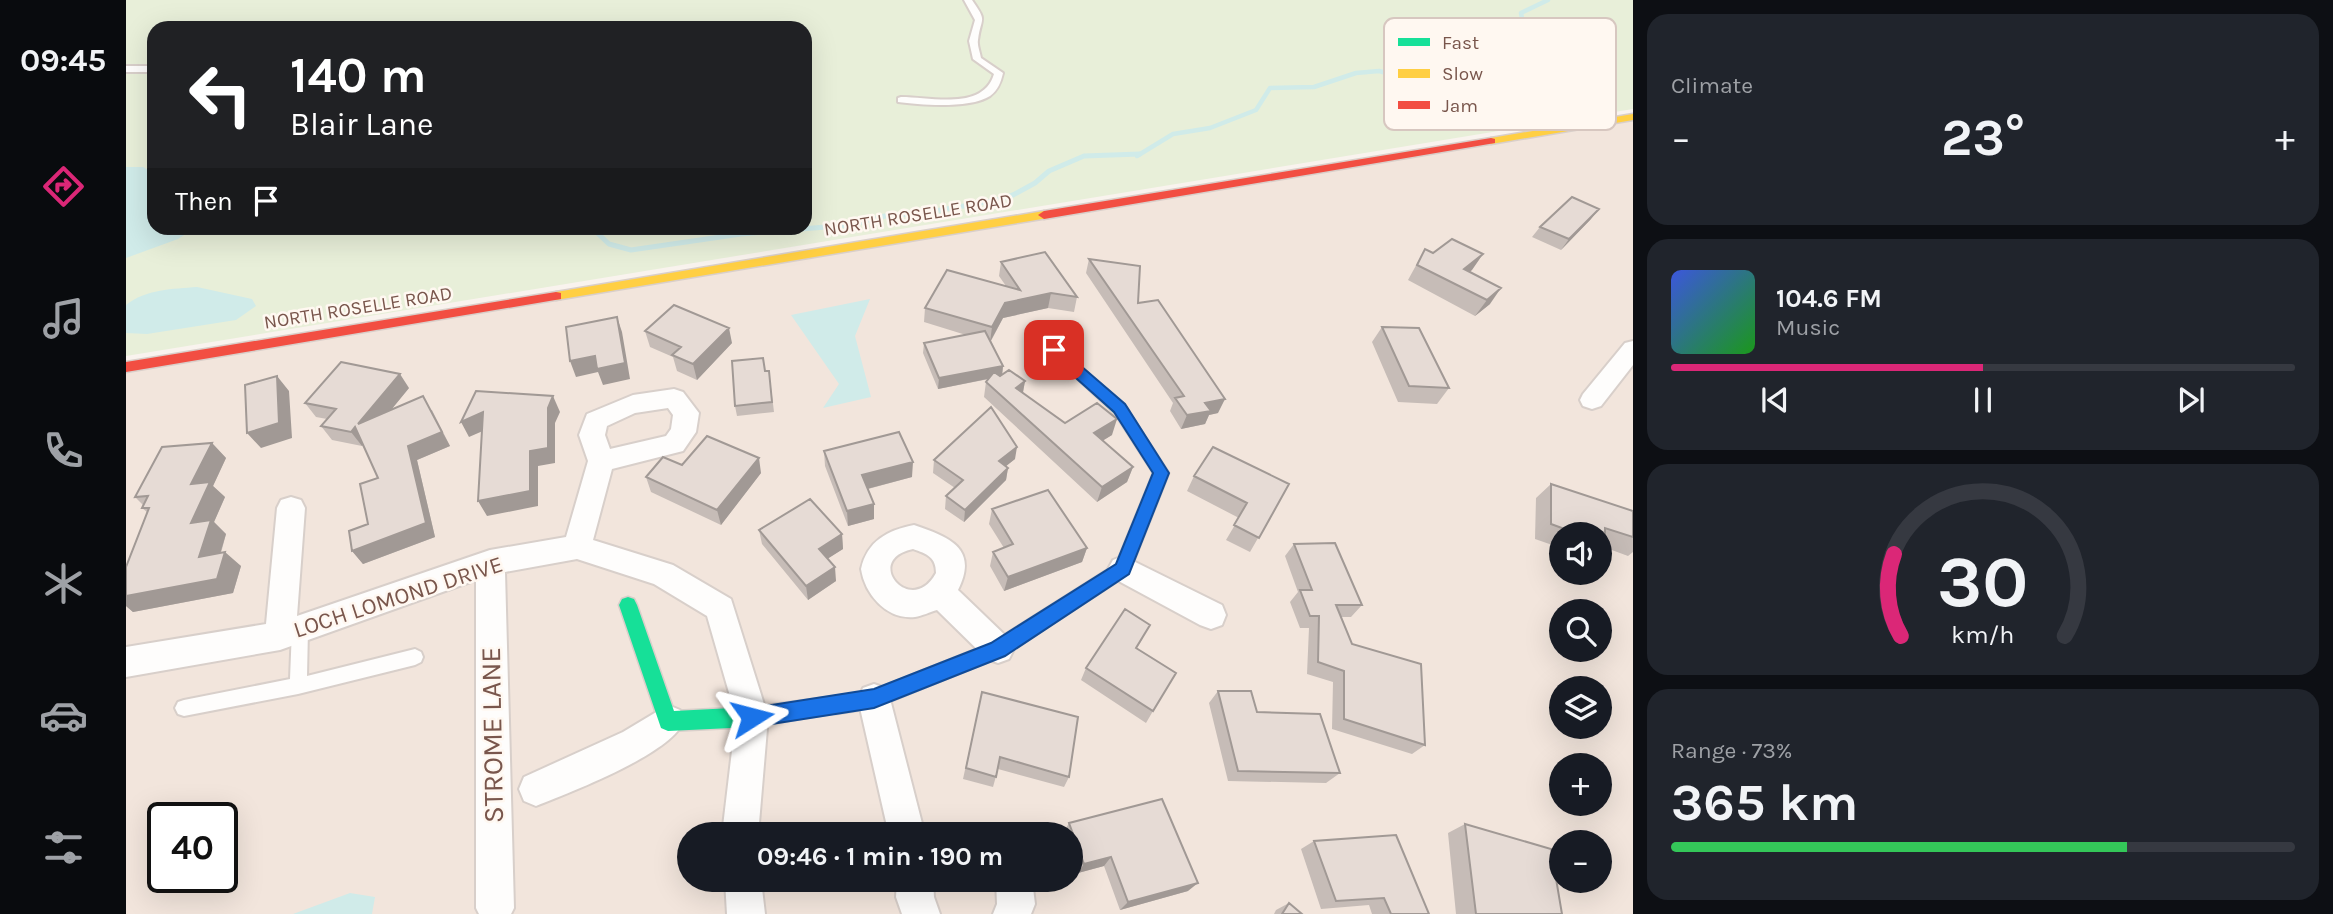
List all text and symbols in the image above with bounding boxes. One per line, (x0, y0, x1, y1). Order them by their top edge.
legend (1384, 18, 1616, 130)
text: Fast (1442, 32, 1479, 54)
text: 09:45 (20, 42, 106, 79)
text: 140 m (290, 47, 427, 104)
icon: left (175, 49, 266, 140)
text: Slow (1442, 63, 1483, 85)
text: Climate (1671, 72, 1753, 99)
text: Jam (1442, 95, 1478, 117)
text: Blair Lane (290, 106, 434, 143)
text: 23° (1941, 107, 2025, 168)
text: − (1671, 116, 1691, 161)
text: + (2275, 116, 2295, 161)
icon: directions (39, 162, 88, 211)
icon: arrive (247, 182, 285, 220)
text: Then (175, 186, 233, 217)
street label: NORTH ROSELLE ROAD (822, 189, 1014, 241)
street label: NORTH ROSELLE ROAD (262, 282, 454, 334)
text: 104.6 FM (1776, 283, 1882, 314)
icon: music (39, 294, 88, 343)
text: Music (1776, 314, 1840, 341)
pin (1024, 320, 1084, 380)
icon: arrive (1035, 331, 1073, 369)
icon: previous (1756, 381, 1794, 419)
icon: pause (1964, 381, 2002, 419)
icon: next (2172, 381, 2210, 419)
icon: phone (39, 426, 88, 475)
map controls (1549, 522, 1612, 893)
button: sound (1549, 522, 1612, 585)
text: 30 (1937, 539, 2029, 624)
street label: LOCH LOMOND DRIVE (290, 550, 506, 644)
icon: climate (39, 559, 88, 608)
button: search (1549, 599, 1612, 662)
text: km/h (1951, 619, 2015, 648)
street label: STROME LANE (474, 647, 510, 823)
button: layers (1549, 676, 1612, 739)
position arrow (715, 680, 789, 754)
icon: car (39, 691, 88, 740)
text: Range · 73% (1671, 737, 1793, 764)
button: + (1549, 753, 1612, 816)
text: 365 km (1671, 772, 1858, 833)
speed limit sign: 40 (147, 802, 238, 893)
icon: filters (39, 823, 88, 872)
button: − (1549, 830, 1612, 893)
text: 09:46 · 1 min · 190 m (757, 841, 1003, 872)

